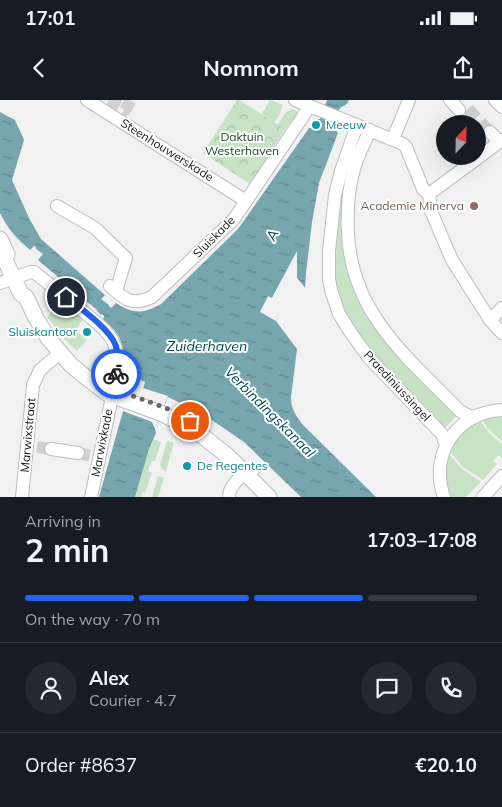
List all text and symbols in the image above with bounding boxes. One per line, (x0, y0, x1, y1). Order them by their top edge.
text: 17:01 (25, 6, 75, 30)
icon: back (25, 54, 53, 82)
text: Nomnom (203, 54, 299, 82)
icon: share (449, 54, 477, 82)
street label: Steenhouwerskade (118, 115, 216, 184)
north arrow (436, 115, 486, 165)
map controls (436, 115, 486, 165)
place label: Meeuw (326, 117, 367, 132)
marker: Meeuw (310, 119, 322, 131)
park label: Daktuin Westerhaven (205, 129, 279, 158)
place label: Academie Minerva (360, 198, 464, 213)
marker: Academie Minerva (468, 200, 480, 212)
street label: Sluiskade (190, 213, 238, 261)
water label: A (261, 226, 282, 244)
pin (45, 276, 87, 318)
icon: home (52, 283, 80, 311)
place label: Sluiskantoor (8, 324, 78, 339)
marker: Sluiskantoor (81, 326, 93, 338)
water label: Zuiderhaven (167, 337, 247, 355)
street label: Praediniussingel (361, 347, 434, 424)
courier (91, 349, 141, 399)
icon: bike (102, 360, 130, 388)
water label: Verbindingskanaal (221, 363, 320, 462)
street label: Marwixstraat (17, 397, 38, 473)
pin (169, 400, 211, 442)
icon: bag (176, 407, 204, 435)
street label: Marwixkade (88, 408, 115, 478)
place label: De Regentes (197, 458, 268, 473)
marker: De Regentes (181, 460, 193, 472)
text: Arriving in (25, 511, 101, 531)
text: 17:03–17:08 (367, 528, 477, 552)
text: 2 min (25, 530, 109, 570)
text: On the way · 70 m (25, 609, 160, 629)
button: person (25, 662, 77, 714)
button: chat (361, 662, 413, 714)
button: phone (425, 662, 477, 714)
text: Alex (89, 666, 129, 690)
text: Courier · 4.7 (89, 690, 177, 710)
text: Order #8637 (25, 753, 137, 777)
text: €20.10 (415, 753, 477, 777)

